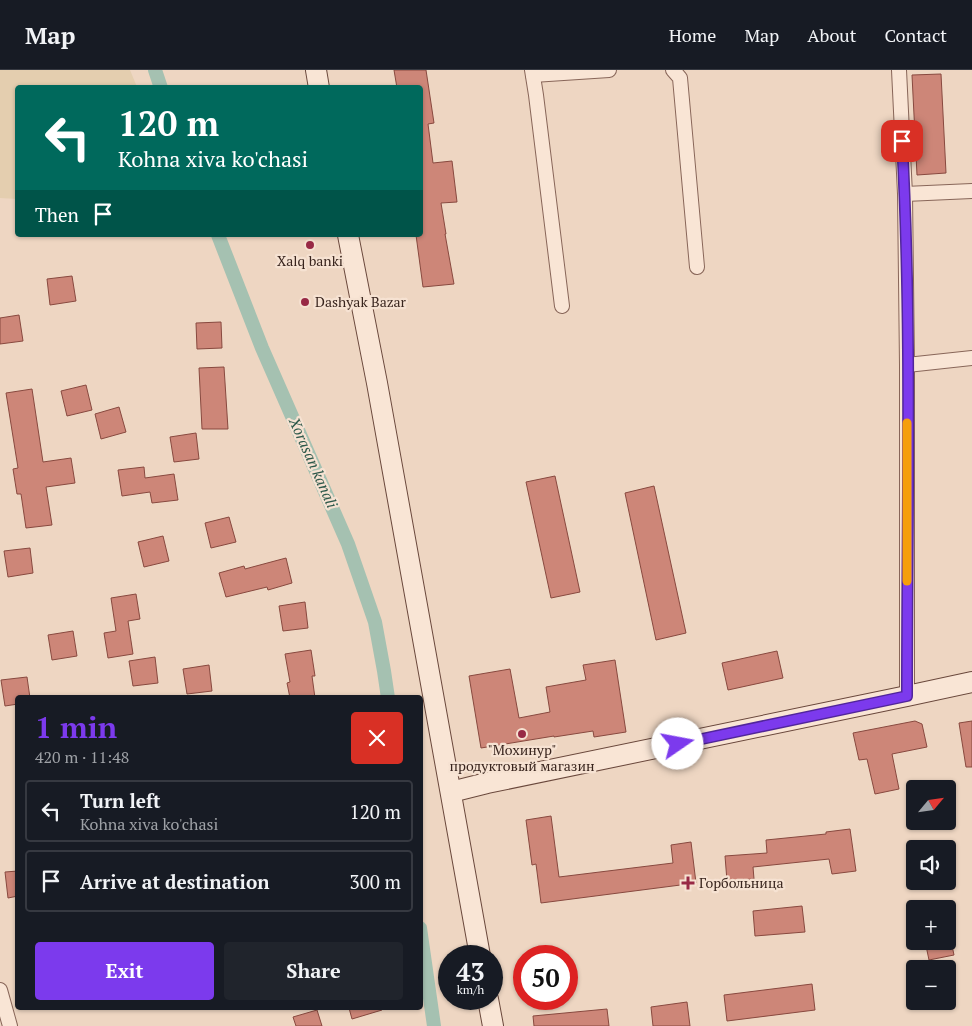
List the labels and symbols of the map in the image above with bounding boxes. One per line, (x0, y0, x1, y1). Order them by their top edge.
pin (881, 120, 923, 162)
marker: Xalq banki (304, 239, 316, 251)
place label: Xalq banki (277, 251, 343, 270)
place label: Dashyak Bazar (315, 292, 407, 311)
marker: Dashyak Bazar (299, 296, 311, 308)
water label: Xorasan kanali (285, 413, 343, 512)
position arrow (651, 717, 703, 769)
marker: "Мохинур" продуктовый магазин (516, 728, 528, 740)
place label: "Мохинур" продуктовый магазин (449, 740, 595, 775)
north arrow (906, 780, 956, 830)
place label: Горбольница (699, 873, 784, 892)
marker: Горбольница (681, 876, 695, 890)
speed limit sign: 50 (513, 945, 578, 1010)

